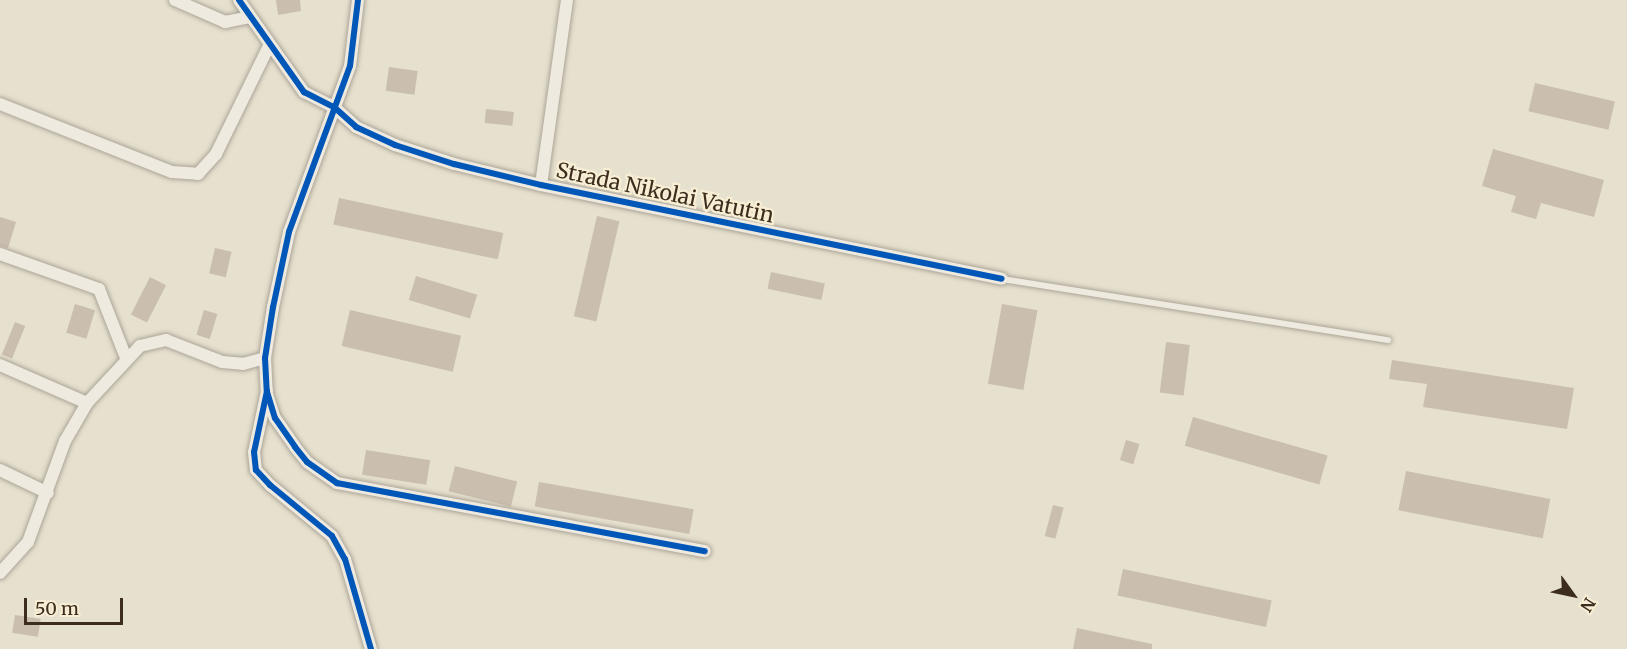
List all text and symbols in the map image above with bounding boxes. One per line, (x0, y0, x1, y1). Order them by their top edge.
street label: Strada Nikolai Vatutin (554, 158, 776, 228)
north arrow (1543, 565, 1603, 625)
scale bar (27, 586, 126, 624)
text: N (1576, 594, 1600, 616)
text: 50 m (35, 597, 79, 620)

